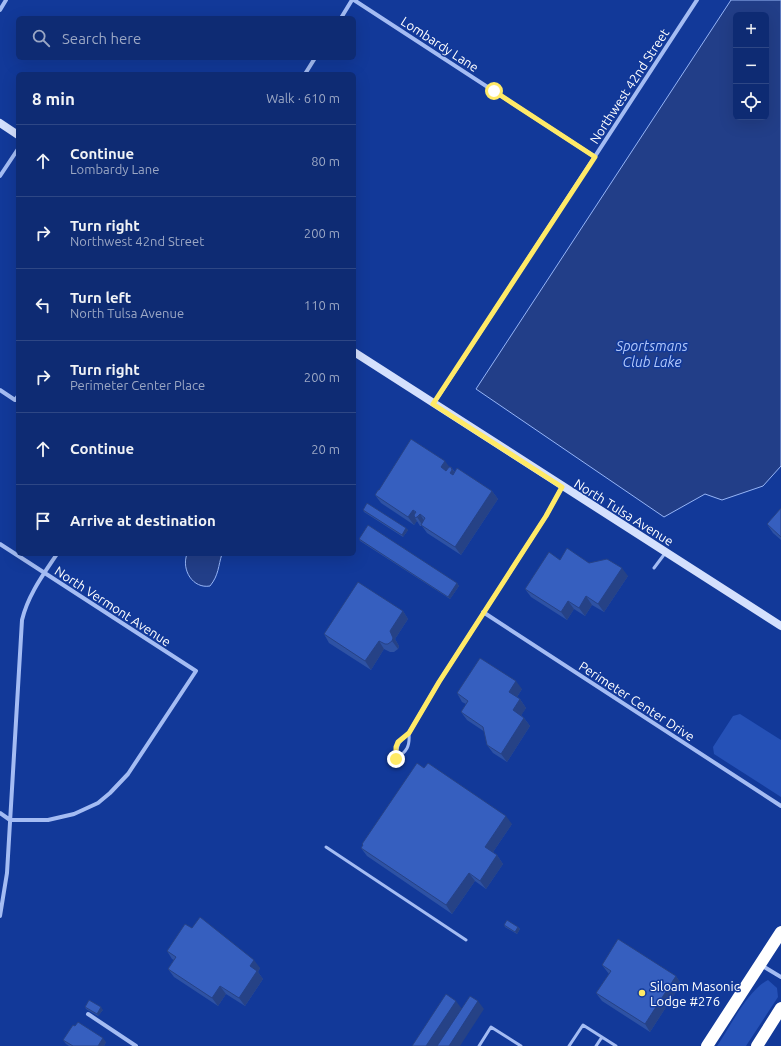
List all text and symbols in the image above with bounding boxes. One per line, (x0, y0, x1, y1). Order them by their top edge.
map controls (733, 12, 769, 120)
button: + (733, 12, 769, 48)
street label: Lombardy Lane (399, 14, 481, 74)
search box (16, 16, 356, 60)
street label: Northwest 42nd Street (587, 26, 671, 146)
icon: search (30, 27, 52, 49)
text: Search here (62, 30, 141, 47)
button: − (733, 48, 769, 84)
route start (485, 82, 503, 100)
button: locate (733, 84, 769, 120)
text: 8 min (32, 89, 75, 108)
text: Walk · 610 m (266, 91, 340, 105)
text: Continue (70, 145, 134, 162)
icon: ahead (32, 150, 54, 172)
text: 80 m (311, 154, 340, 168)
text: Lombardy Lane (70, 162, 159, 176)
text: Turn right (70, 217, 140, 234)
icon: right (32, 222, 54, 244)
text: 200 m (304, 226, 340, 240)
text: Northwest 42nd Street (70, 234, 204, 248)
text: Turn left (70, 289, 131, 306)
icon: left (32, 294, 54, 316)
text: 110 m (304, 298, 340, 312)
text: North Tulsa Avenue (70, 306, 184, 320)
water label: Sportsmans Club Lake (615, 338, 688, 370)
text: Turn right (70, 361, 140, 378)
icon: right (32, 366, 54, 388)
text: 200 m (304, 370, 340, 384)
text: Perimeter Center Place (70, 378, 205, 392)
icon: ahead (32, 438, 54, 460)
text: Continue (70, 440, 134, 457)
text: 20 m (311, 442, 340, 456)
street label: North Tulsa Avenue (572, 476, 676, 548)
icon: arrive (32, 510, 54, 532)
text: Arrive at destination (70, 512, 216, 529)
street label: North Vermont Avenue (52, 563, 174, 649)
street label: Perimeter Center Drive (577, 658, 697, 744)
route end (387, 750, 405, 768)
place label: Siloam Masonic Lodge #276 (650, 979, 740, 1008)
marker: Siloam Masonic Lodge #276 (637, 988, 647, 998)

